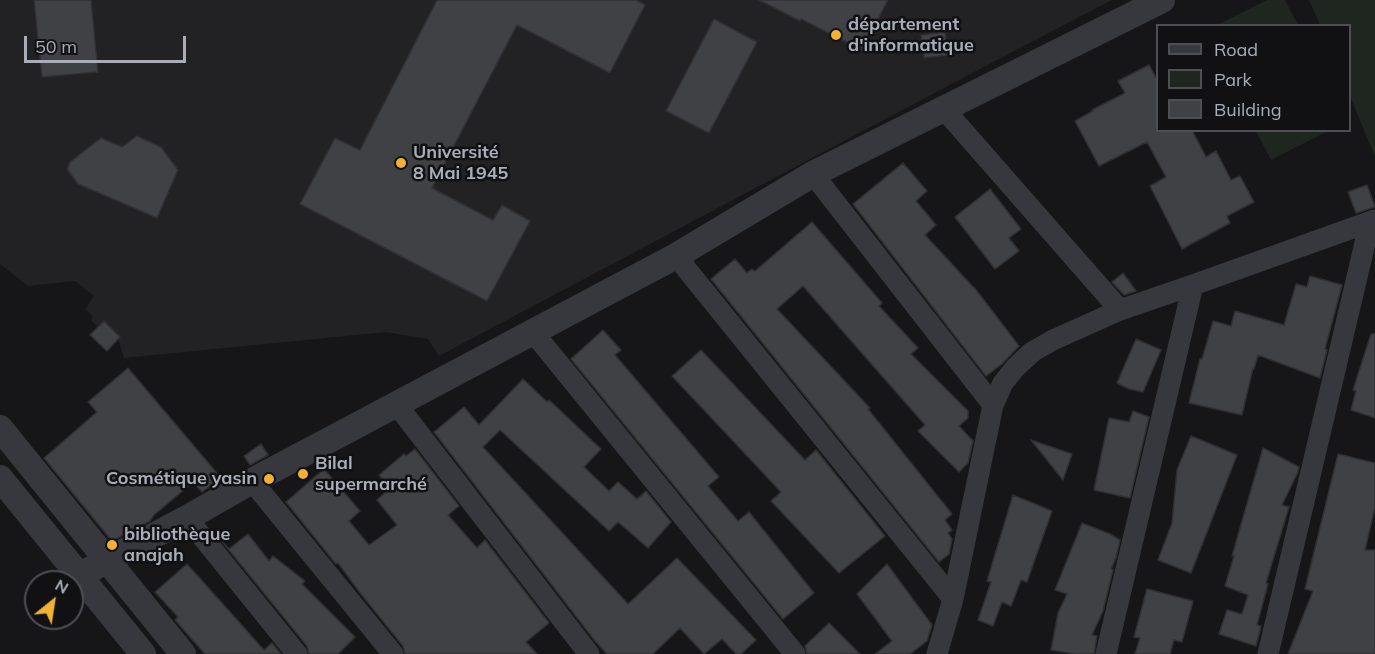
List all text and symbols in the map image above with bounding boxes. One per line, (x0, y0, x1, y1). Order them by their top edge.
place label: département d'informatique (848, 14, 974, 57)
scale bar (27, 24, 189, 62)
legend (1156, 24, 1351, 132)
marker: département d'informatique (829, 28, 843, 42)
text: 50 m (35, 35, 77, 58)
text: Road (1214, 38, 1258, 61)
text: Park (1214, 68, 1252, 91)
text: Building (1214, 98, 1282, 121)
place label: Université 8 Mai 1945 (413, 142, 508, 184)
marker: Université 8 Mai 1945 (394, 156, 408, 170)
place label: Bilal supermarché (315, 453, 427, 496)
marker: Bilal supermarché (296, 467, 310, 481)
place label: Cosmétique yasin (106, 468, 257, 490)
marker: Cosmétique yasin (262, 472, 276, 486)
place label: bibliothèque anajah (124, 524, 230, 566)
marker: bibliothèque anajah (105, 538, 119, 552)
north arrow (24, 570, 84, 630)
text: N (52, 574, 72, 598)

